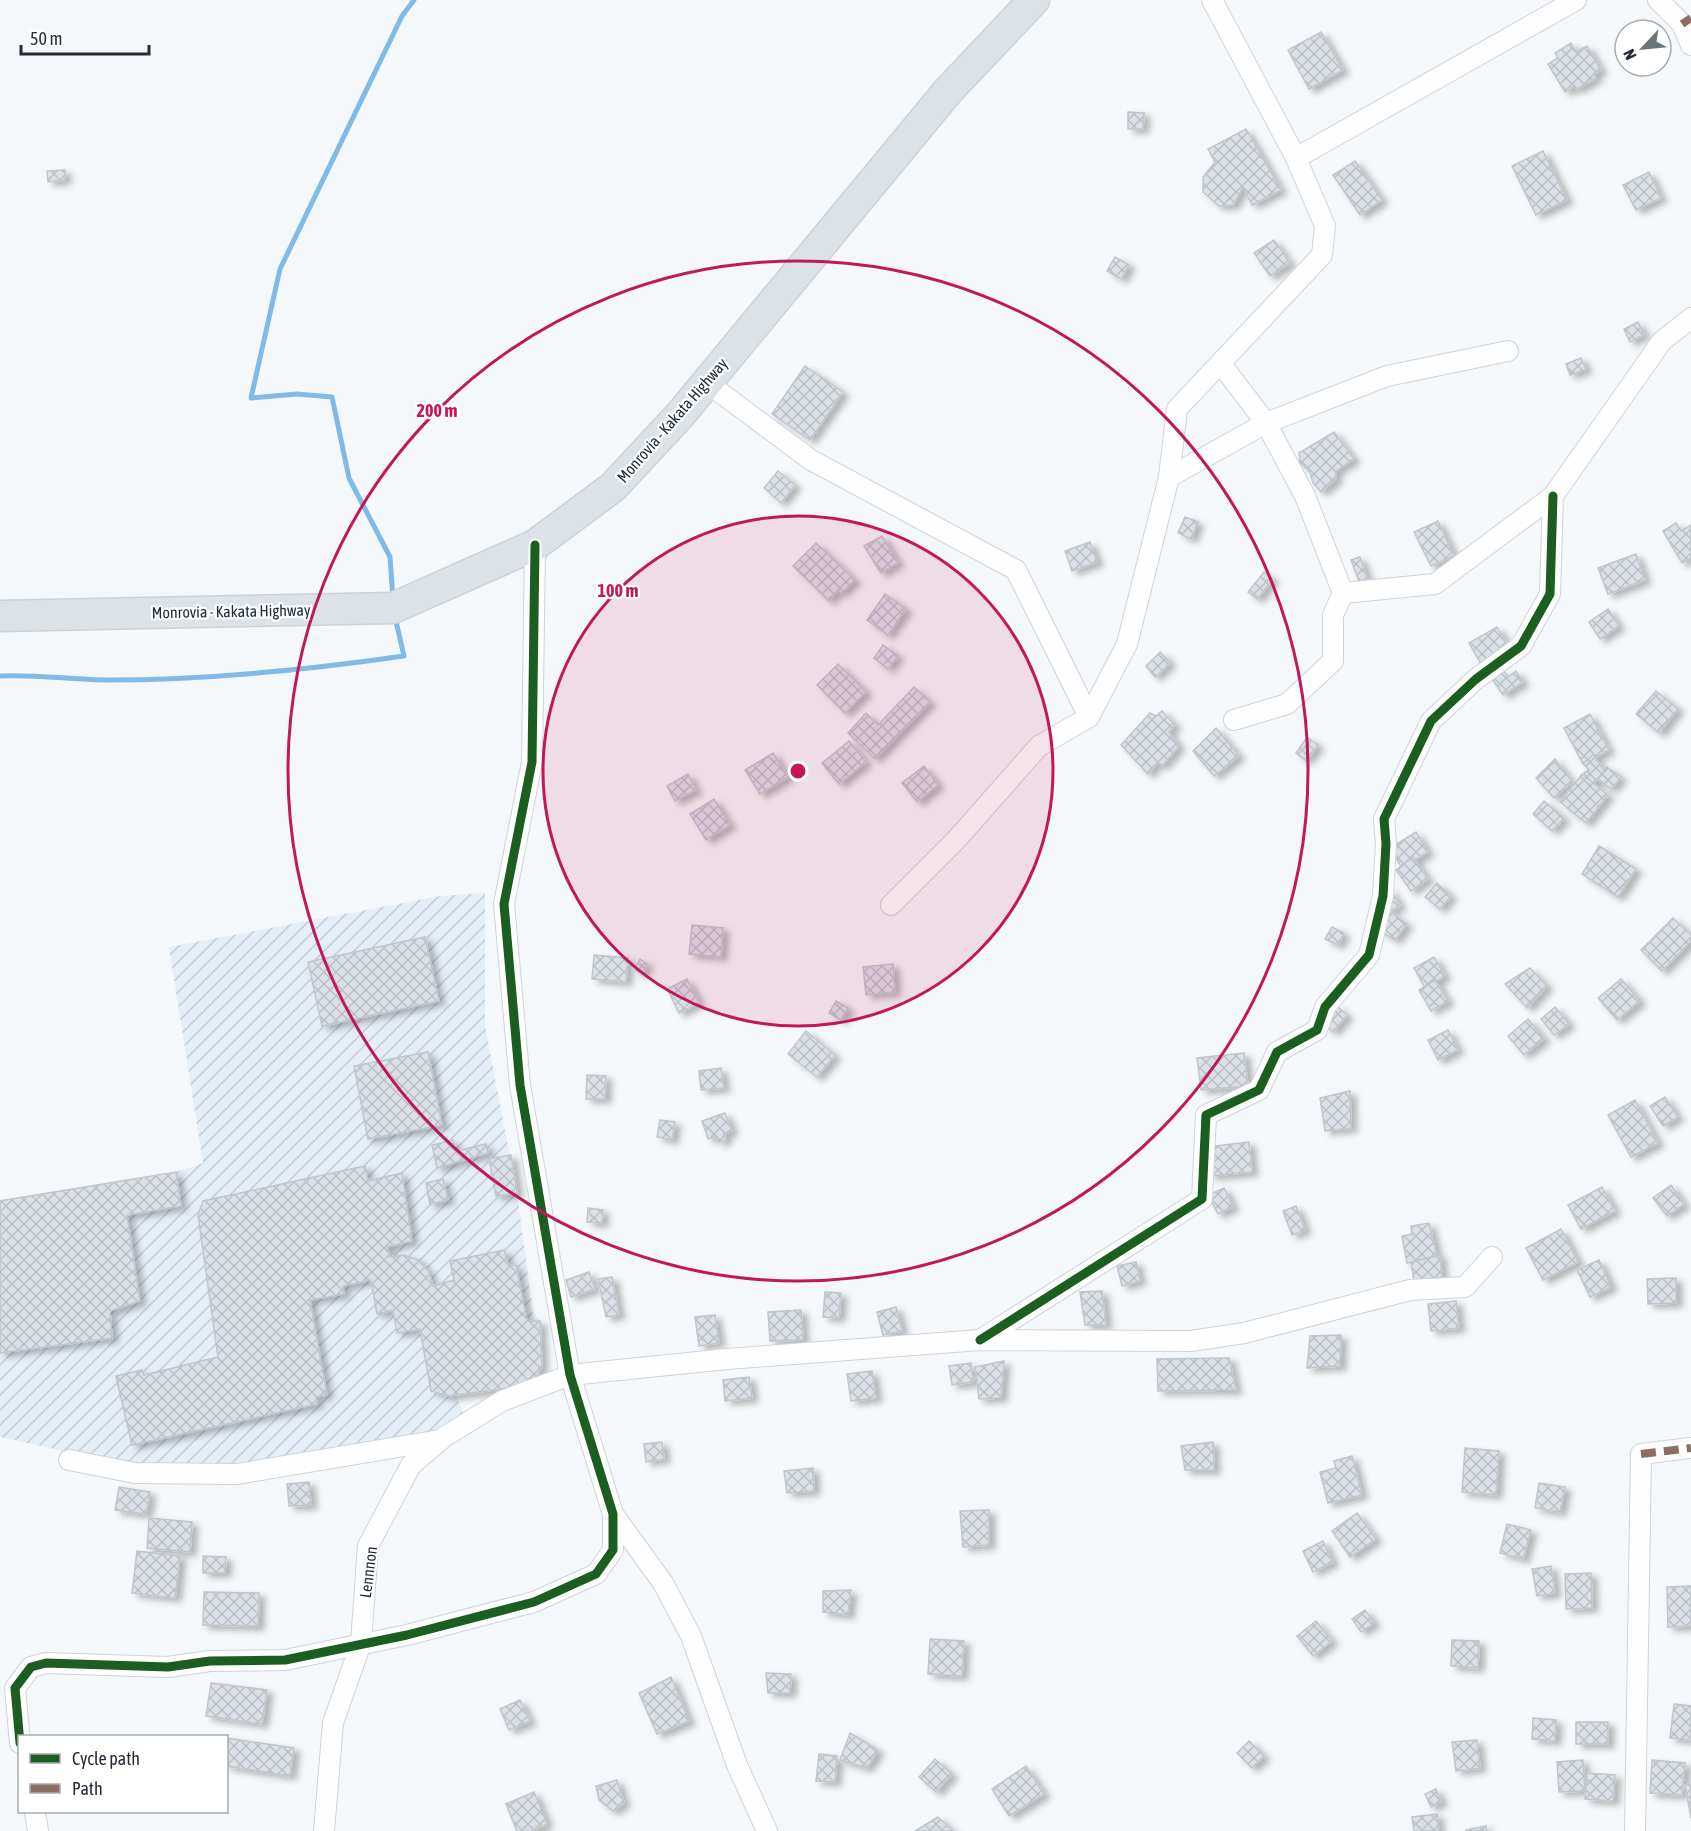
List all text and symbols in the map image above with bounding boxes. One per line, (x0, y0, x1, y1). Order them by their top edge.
scale bar (21, 18, 148, 56)
north arrow (1613, 18, 1673, 78)
text: 50 m (30, 28, 62, 49)
text: N (1619, 46, 1640, 63)
street label: Monrovia - Kakata Highway (613, 354, 732, 487)
text: 200 m (417, 400, 457, 421)
text: 100 m (598, 580, 638, 601)
street label: Monrovia - Kakata Highway (151, 601, 311, 622)
centre of rings (788, 761, 808, 781)
street label: Lennnon (356, 1545, 380, 1599)
legend (18, 1735, 228, 1813)
text: Cycle path (72, 1748, 140, 1769)
text: Path (72, 1778, 103, 1799)

